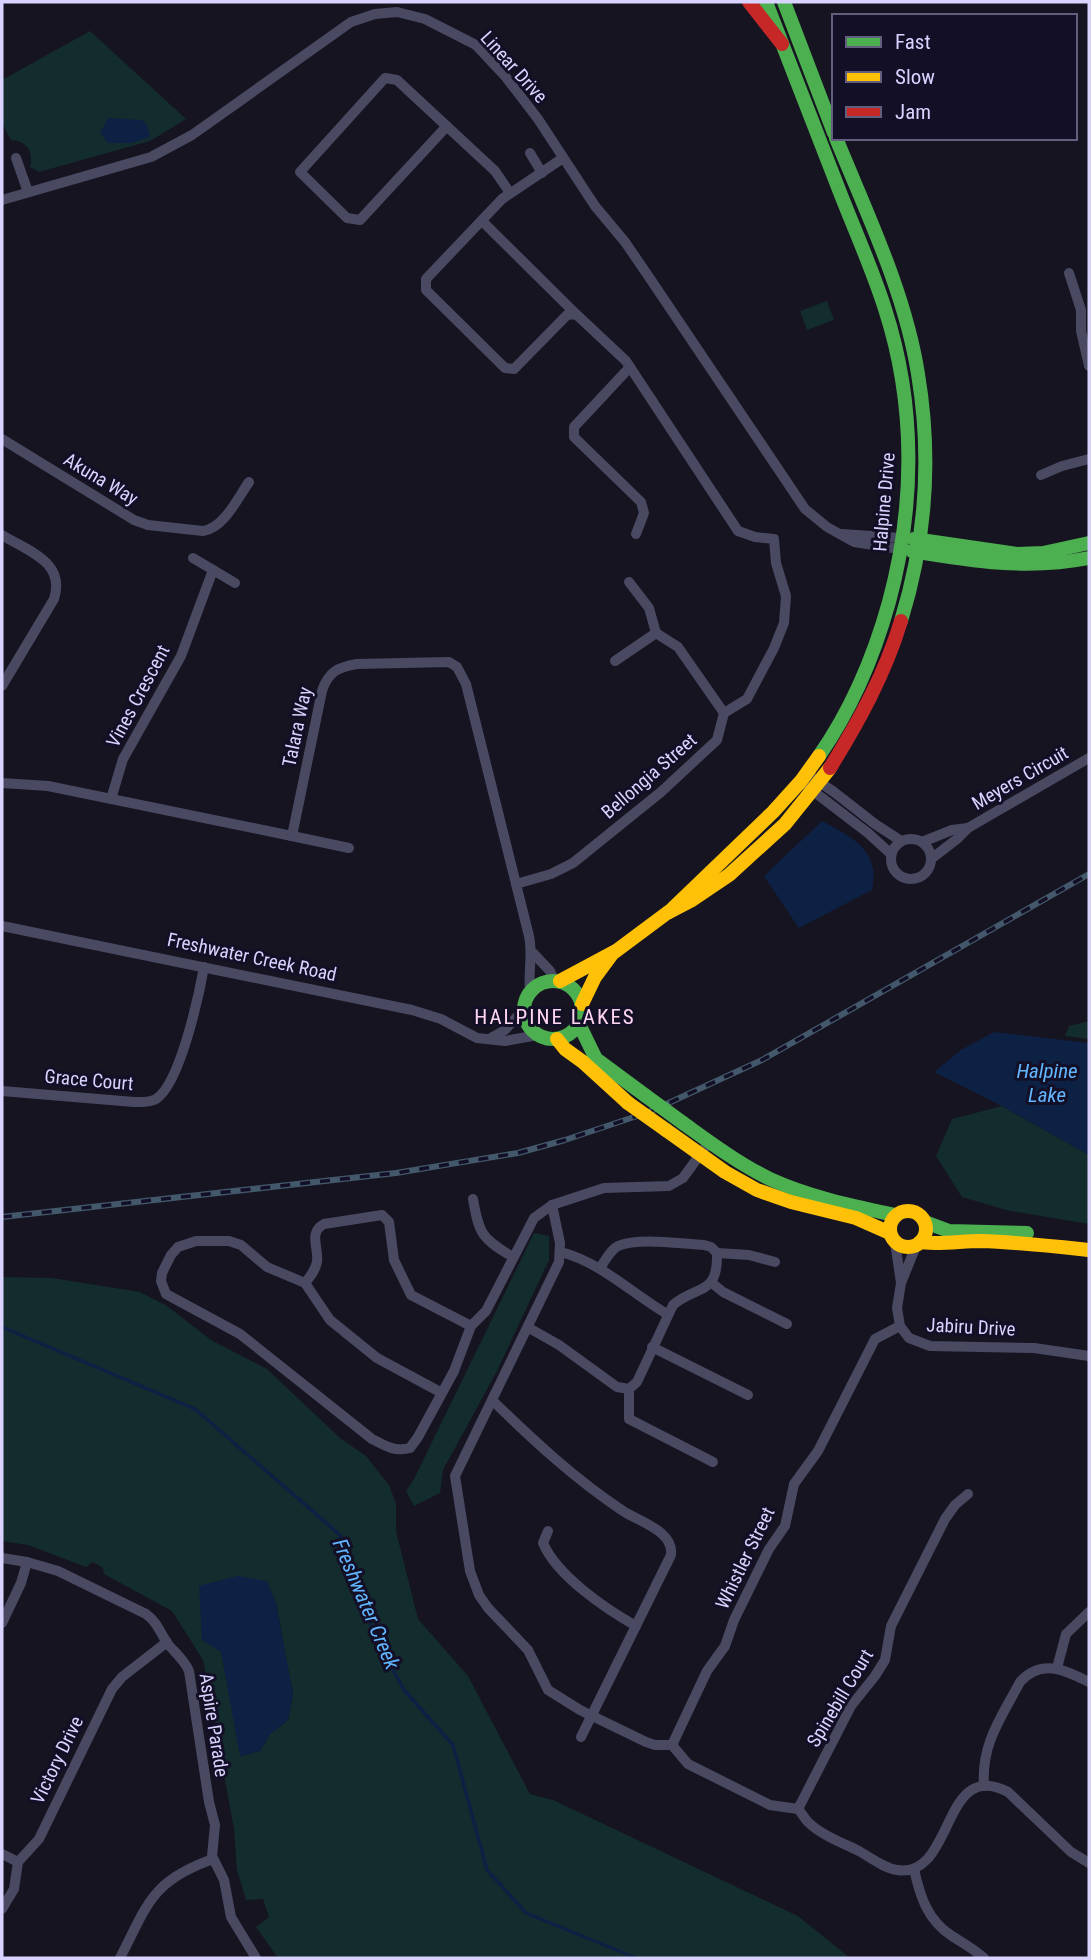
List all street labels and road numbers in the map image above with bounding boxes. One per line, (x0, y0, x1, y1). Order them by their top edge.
street label: Linear Drive (476, 26, 552, 108)
street label: Akuna Way (60, 448, 142, 510)
street label: Halpine Drive (868, 451, 900, 552)
street label: Vines Crescent (101, 641, 175, 751)
street label: Talara Way (277, 685, 317, 769)
street label: Bellongia Street (597, 728, 701, 824)
street label: Meyers Circuit (968, 741, 1072, 815)
street label: Freshwater Creek Road (165, 928, 339, 986)
street label: Grace Court (44, 1065, 134, 1095)
street label: Jabiru Drive (926, 1313, 1016, 1341)
street label: Whistler Street (711, 1503, 779, 1613)
street label: Spinebill Court (802, 1645, 878, 1751)
street label: Aspire Parade (194, 1672, 234, 1779)
street label: Victory Drive (26, 1712, 88, 1808)

